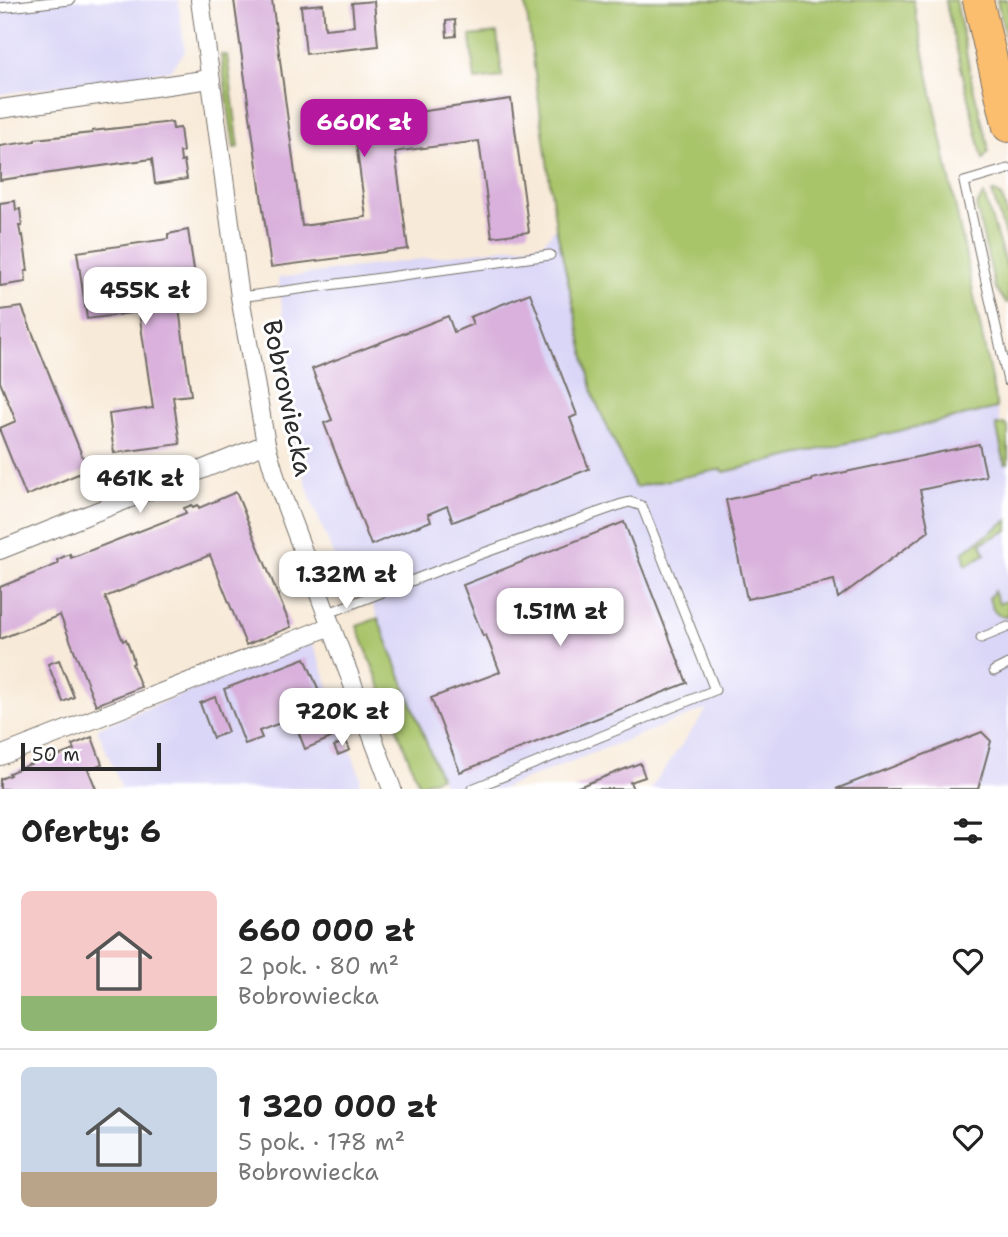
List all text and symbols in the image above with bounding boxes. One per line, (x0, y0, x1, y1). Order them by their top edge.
pin: 660K zł (299, 100, 429, 159)
text: 660K zł (316, 107, 412, 137)
pin: 455K zł (80, 268, 210, 327)
text: 455K zł (100, 275, 190, 305)
street label: Bobrowiecka (255, 316, 322, 479)
pin: 461K zł (75, 456, 205, 515)
text: 461K zł (96, 463, 184, 493)
pin: 1.32M zł (274, 552, 418, 611)
text: 1.32M zł (295, 559, 397, 589)
pin: 1.51M zł (488, 588, 632, 648)
text: 1.51M zł (513, 596, 607, 626)
pin: 720K zł (277, 688, 407, 748)
text: 720K zł (295, 696, 389, 726)
scale bar (21, 740, 161, 772)
text: 50 m (32, 742, 80, 767)
text: Oferty: 6 (21, 811, 161, 852)
icon: filters (949, 812, 987, 850)
text: 660 000 zł (238, 910, 415, 951)
icon: home (77, 919, 161, 1003)
icon: heart (949, 942, 987, 980)
text: 2 pok. · 80 m² (238, 951, 399, 981)
text: Bobrowiecka (238, 981, 379, 1011)
text: 1 320 000 zł (238, 1086, 437, 1127)
icon: home (77, 1095, 161, 1179)
icon: heart (949, 1118, 987, 1156)
text: 5 pok. · 178 m² (238, 1127, 405, 1157)
text: Bobrowiecka (238, 1157, 379, 1187)

